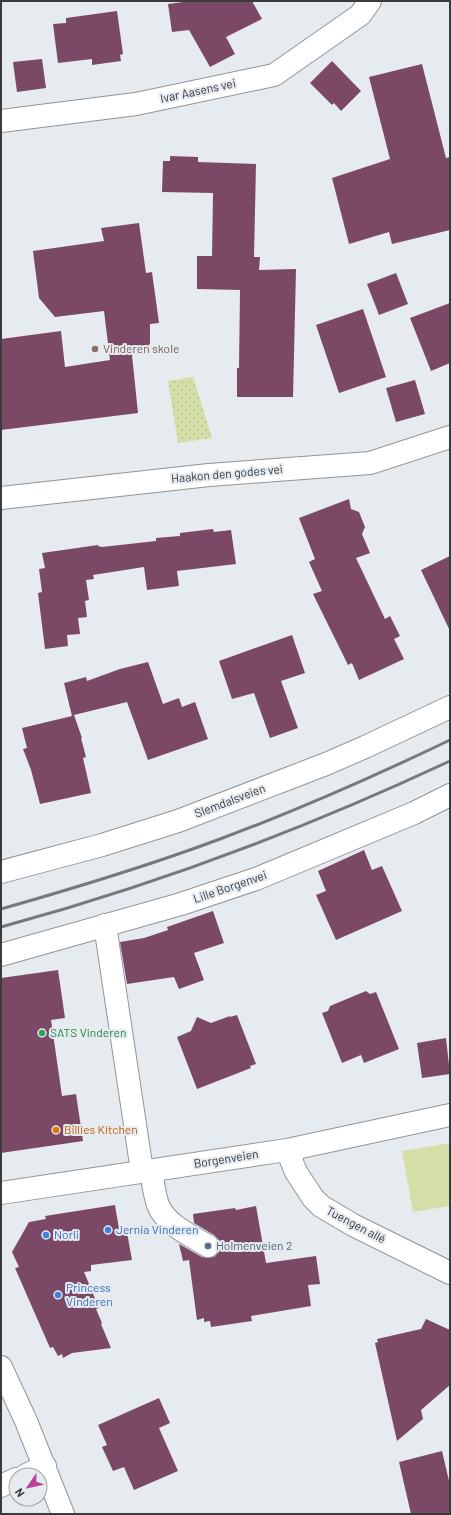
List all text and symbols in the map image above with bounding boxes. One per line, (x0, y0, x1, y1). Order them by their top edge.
street label: Ivar Aasens vei (159, 75, 237, 105)
place label: Vinderen skole (103, 341, 179, 355)
marker: Vinderen skole (90, 344, 100, 354)
street label: Haakon den godes vei (170, 461, 283, 485)
street label: Slemdalsveien (192, 780, 267, 820)
street label: Lille Borgenvei (191, 867, 268, 905)
place label: SATS Vinderen (50, 1025, 126, 1039)
marker: SATS Vinderen (37, 1028, 47, 1038)
place label: Billies Kitchen (64, 1122, 138, 1136)
marker: Billies Kitchen (51, 1125, 61, 1135)
street label: Borgenveien (193, 1146, 259, 1170)
street label: Tuengen allé (324, 1203, 389, 1246)
place label: Jernia Vinderen (116, 1222, 198, 1236)
marker: Jernia Vinderen (103, 1225, 113, 1235)
place label: Norli (54, 1227, 79, 1241)
marker: Norli (41, 1230, 51, 1240)
place label: Holmenveien 2 (216, 1238, 292, 1252)
marker: Holmenveien 2 (203, 1241, 213, 1251)
place label: Princess Vinderen (66, 1280, 113, 1308)
marker: Princess Vinderen (53, 1290, 63, 1300)
north arrow (8, 1467, 48, 1507)
text: N (12, 1486, 27, 1500)

